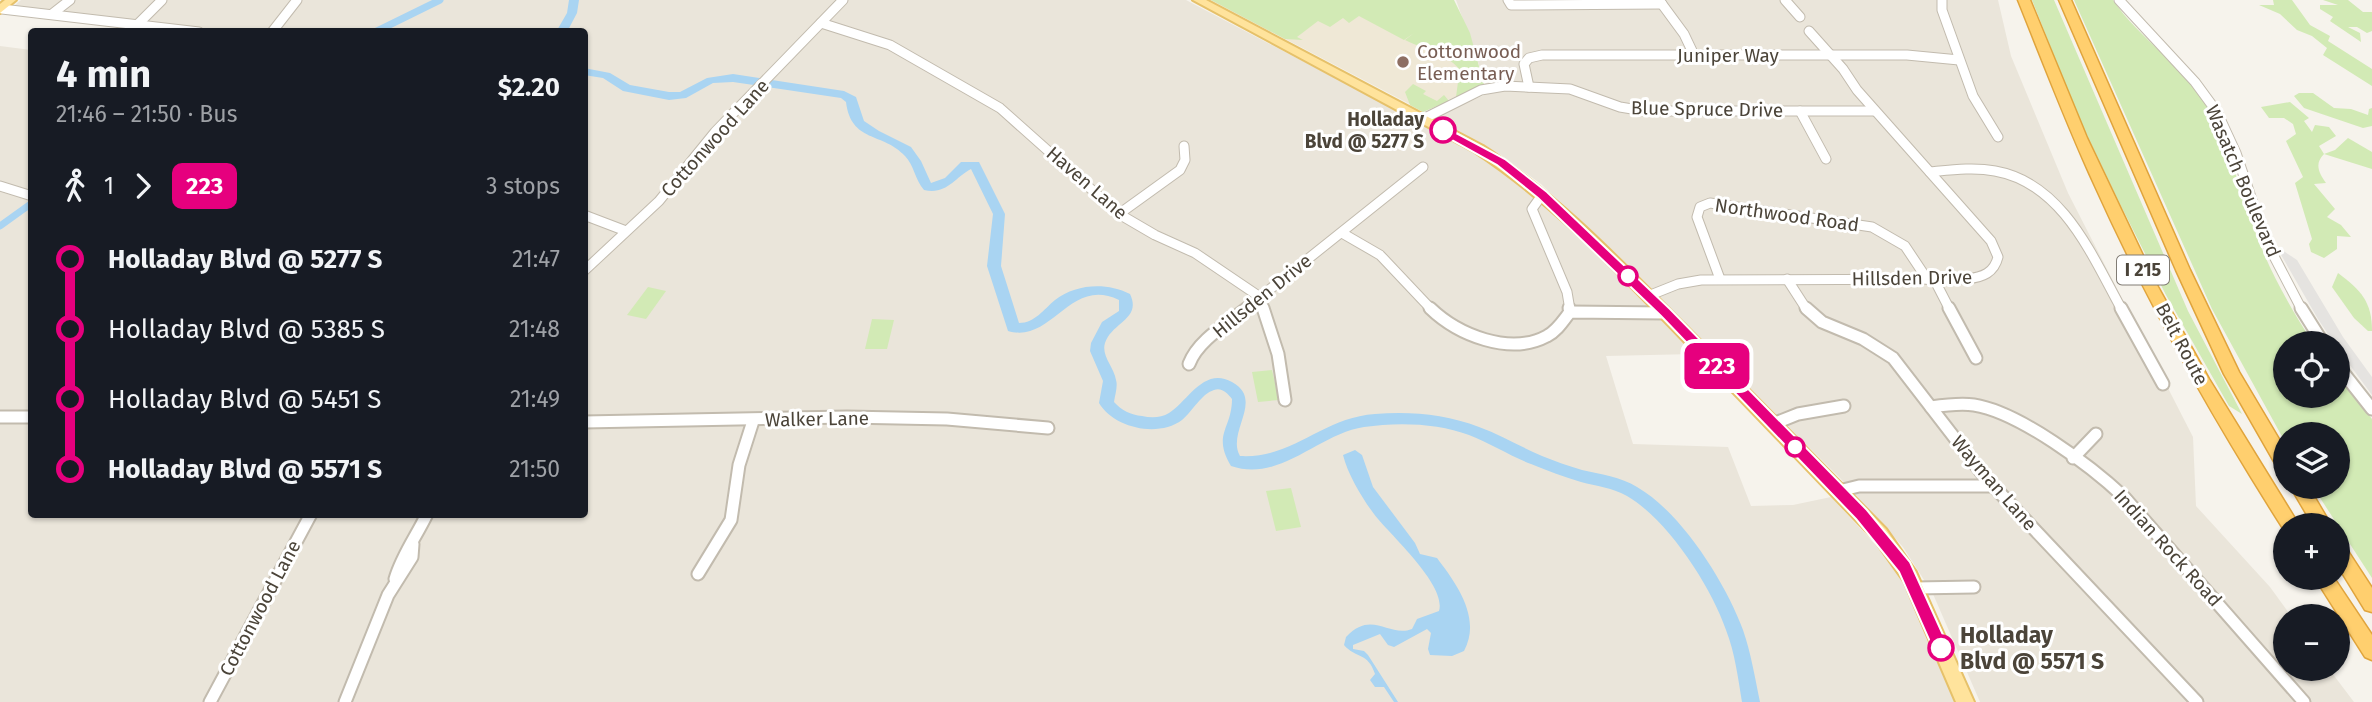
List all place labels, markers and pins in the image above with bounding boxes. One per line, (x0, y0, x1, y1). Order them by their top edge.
place label: Cottonwood Elementary (1417, 40, 1521, 85)
marker: Cottonwood Elementary (1395, 54, 1411, 70)
place label: Holladay Blvd @ 5277 S (1305, 108, 1424, 153)
marker: Holladay Blvd @ 5277 S (1430, 117, 1456, 143)
unlabelled marker (1618, 266, 1638, 286)
unlabelled marker (1785, 437, 1805, 457)
place label: Holladay Blvd @ 5571 S (1960, 621, 2104, 675)
marker: Holladay Blvd @ 5571 S (1928, 635, 1954, 661)

